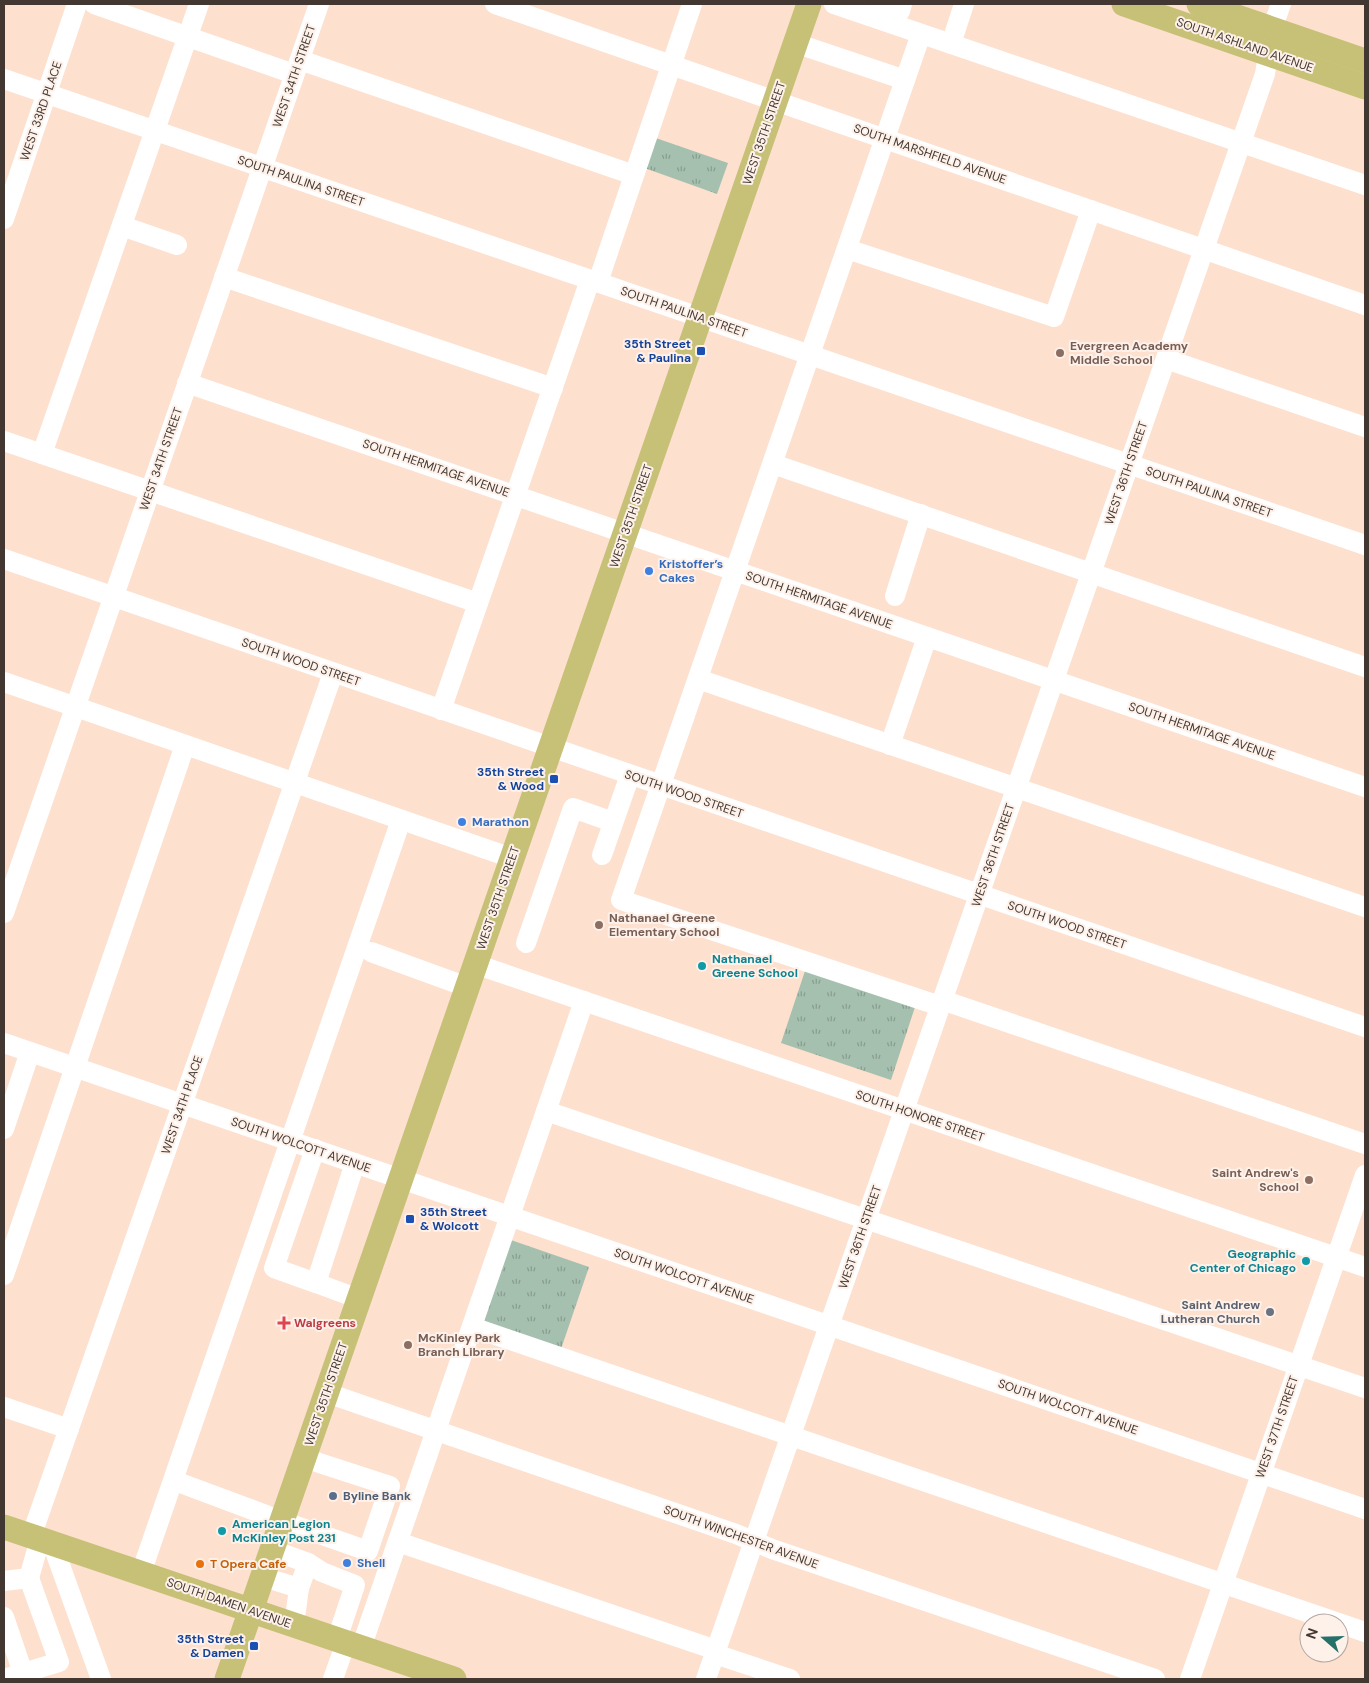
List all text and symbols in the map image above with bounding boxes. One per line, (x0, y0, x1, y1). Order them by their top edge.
street label: SOUTH ASHLAND AVENUE (1174, 14, 1316, 76)
street label: WEST 34TH STREET (269, 22, 319, 130)
street label: WEST 33RD PLACE (17, 59, 66, 163)
street label: WEST 35TH STREET (739, 79, 789, 187)
street label: SOUTH MARSHFIELD AVENUE (851, 120, 1009, 188)
street label: SOUTH PAULINA STREET (235, 152, 367, 210)
street label: SOUTH PAULINA STREET (618, 283, 750, 341)
place label: 35th Street & Paulina (624, 336, 691, 366)
place label: Evergreen Academy Middle School (1070, 338, 1189, 368)
marker: 35th Street & Paulina (695, 345, 707, 357)
marker: Evergreen Academy Middle School (1054, 347, 1066, 359)
street label: WEST 34TH STREET (136, 405, 186, 513)
street label: WEST 36TH STREET (1101, 419, 1151, 527)
street label: SOUTH HERMITAGE AVENUE (361, 435, 512, 501)
street label: WEST 35TH STREET (606, 462, 656, 570)
street label: SOUTH PAULINA STREET (1143, 463, 1275, 521)
place label: Kristoffer’s Cakes (659, 556, 723, 586)
marker: Kristoffer’s Cakes (643, 565, 655, 577)
street label: SOUTH HERMITAGE AVENUE (744, 567, 895, 633)
street label: SOUTH WOOD STREET (240, 634, 363, 690)
street label: SOUTH HERMITAGE AVENUE (1127, 698, 1278, 764)
place label: 35th Street & Wood (477, 764, 544, 794)
street label: SOUTH WOOD STREET (623, 766, 746, 822)
marker: 35th Street & Wood (548, 773, 560, 785)
street label: WEST 36TH STREET (968, 801, 1018, 909)
place label: Marathon (472, 814, 529, 830)
marker: Marathon (456, 816, 468, 828)
street label: WEST 35TH STREET (473, 844, 523, 952)
street label: SOUTH WOOD STREET (1006, 897, 1129, 953)
place label: Nathanael Greene Elementary School (609, 910, 719, 940)
marker: Nathanael Greene Elementary School (593, 919, 605, 931)
place label: Nathanael Greene School (712, 951, 798, 981)
marker: Nathanael Greene School (696, 960, 708, 972)
street label: WEST 34TH PLACE (158, 1053, 206, 1156)
street label: SOUTH HONORE STREET (853, 1086, 987, 1146)
street label: SOUTH WOLCOTT AVENUE (229, 1114, 373, 1177)
place label: Saint Andrew's School (1212, 1165, 1299, 1195)
marker: Saint Andrew's School (1303, 1174, 1315, 1186)
street label: WEST 36TH STREET (835, 1183, 885, 1291)
place label: 35th Street & Wolcott (420, 1204, 487, 1234)
marker: 35th Street & Wolcott (404, 1213, 416, 1225)
street label: SOUTH WOLCOTT AVENUE (612, 1245, 756, 1308)
place label: Geographic Center of Chicago (1190, 1246, 1296, 1276)
marker: Geographic Center of Chicago (1300, 1255, 1312, 1267)
place label: Saint Andrew Lutheran Church (1161, 1297, 1260, 1327)
marker: Saint Andrew Lutheran Church (1264, 1306, 1276, 1318)
place label: Walgreens (294, 1315, 356, 1331)
marker: Walgreens (278, 1317, 290, 1329)
place label: McKinley Park Branch Library (418, 1330, 505, 1360)
marker: McKinley Park Branch Library (402, 1339, 414, 1351)
street label: WEST 35TH STREET (301, 1340, 351, 1448)
street label: WEST 37TH STREET (1252, 1373, 1302, 1480)
street label: SOUTH WOLCOTT AVENUE (996, 1376, 1140, 1439)
place label: Byline Bank (343, 1488, 411, 1504)
marker: Byline Bank (327, 1490, 339, 1502)
street label: SOUTH WINCHESTER AVENUE (661, 1502, 821, 1573)
place label: American Legion McKinley Post 231 (232, 1516, 336, 1546)
marker: American Legion McKinley Post 231 (216, 1525, 228, 1537)
place label: Shell (357, 1555, 385, 1571)
place label: T Opera Cafe (210, 1556, 287, 1572)
marker: Shell (341, 1557, 353, 1569)
marker: T Opera Cafe (194, 1558, 206, 1570)
street label: SOUTH DAMEN AVENUE (165, 1574, 294, 1632)
north arrow (1299, 1613, 1349, 1663)
text: N (1302, 1626, 1322, 1641)
place label: 35th Street & Damen (177, 1631, 244, 1661)
marker: 35th Street & Damen (248, 1640, 260, 1652)

